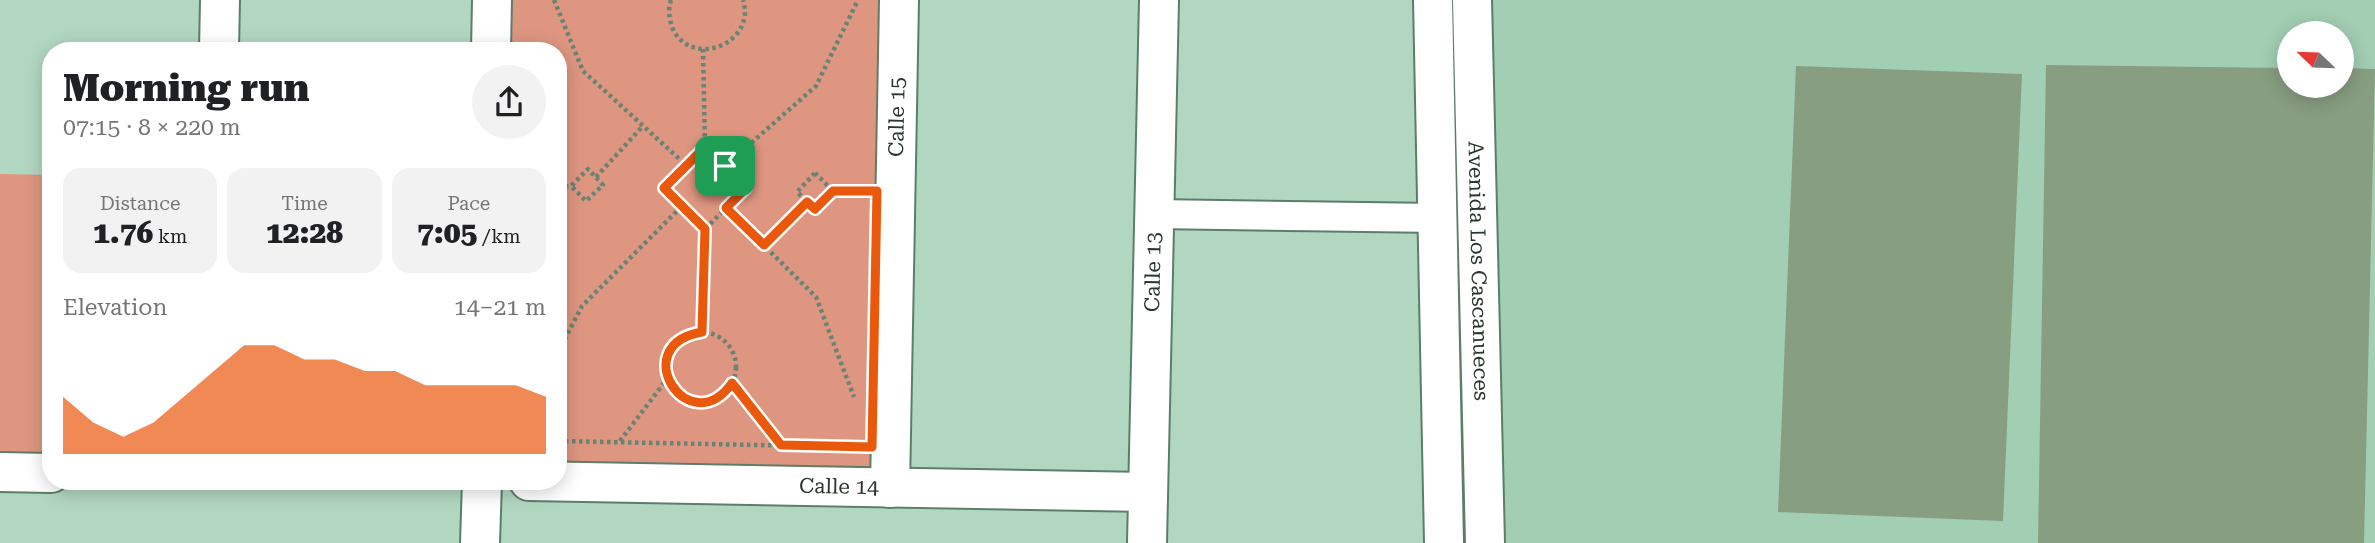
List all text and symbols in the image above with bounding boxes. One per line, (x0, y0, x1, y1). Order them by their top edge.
north arrow (2277, 21, 2354, 98)
map controls (2277, 21, 2354, 98)
button: share (472, 65, 546, 139)
text: Morning run (63, 66, 310, 110)
street label: Calle 15 (884, 77, 910, 157)
text: 07:15 · 8 × 220 m (63, 114, 241, 141)
pin (695, 136, 755, 196)
street label: Avenida Los Cascanueces (1463, 141, 1494, 401)
icon: arrive (706, 147, 744, 185)
text: Distance (100, 192, 180, 215)
text: Time (281, 192, 328, 215)
text: Pace (447, 192, 490, 215)
text: 1.76 (93, 215, 153, 250)
text: 12:28 (266, 215, 343, 250)
text: 7:05 (417, 215, 477, 250)
text: km (153, 225, 187, 248)
text: /km (477, 225, 521, 248)
street label: Calle 13 (1140, 232, 1166, 312)
text: Elevation (63, 294, 167, 321)
text: 14–21 m (454, 294, 546, 321)
street label: Calle 14 (799, 474, 879, 499)

